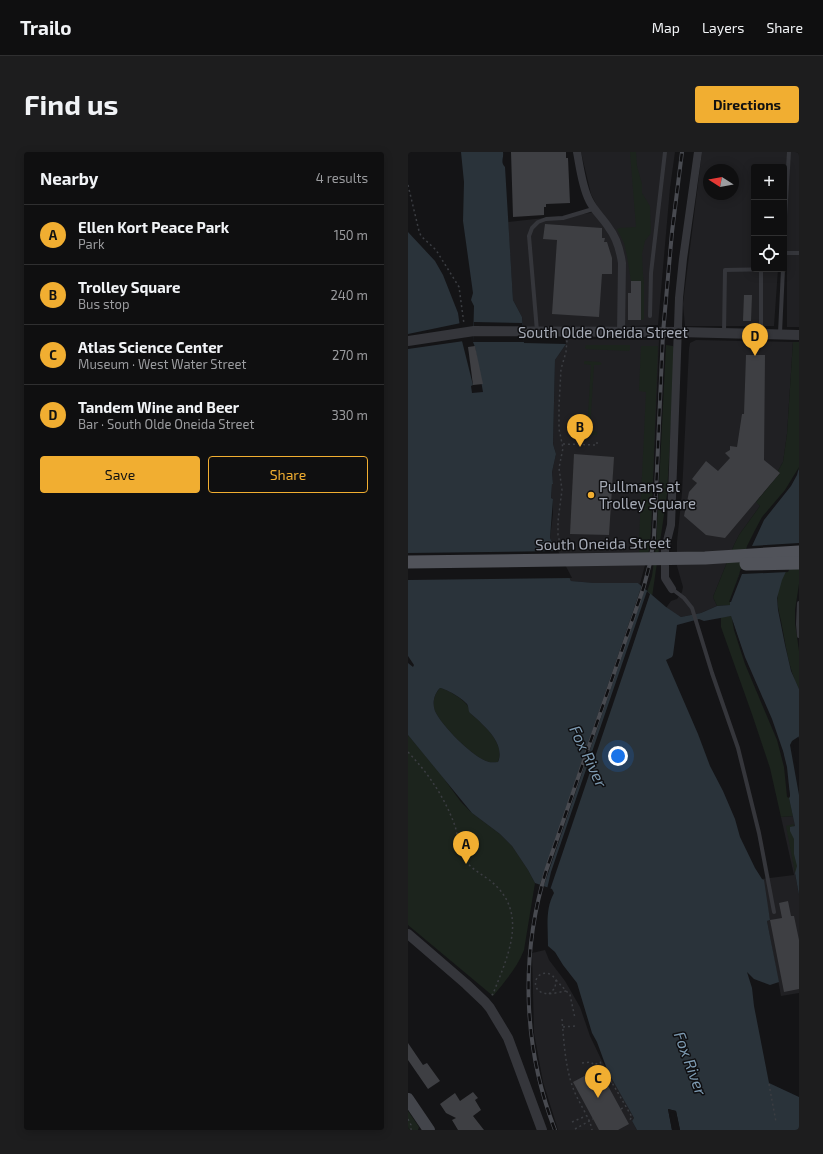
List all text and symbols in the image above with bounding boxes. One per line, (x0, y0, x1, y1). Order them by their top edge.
text: Trailo (20, 16, 72, 39)
text: Map (652, 19, 680, 36)
text: Layers (702, 19, 744, 36)
text: Share (766, 19, 803, 36)
button: Directions (695, 86, 799, 123)
text: Find us (24, 87, 118, 121)
north arrow (703, 164, 739, 200)
map controls (751, 164, 787, 272)
button: + (751, 164, 787, 200)
text: Nearby (40, 168, 98, 188)
text: 4 results (316, 170, 368, 186)
button: − (751, 200, 787, 236)
text: Ellen Kort Peace Park (78, 218, 229, 236)
text: A (49, 227, 57, 243)
text: 150 m (334, 227, 368, 243)
text: Park (78, 236, 105, 252)
button: locate (751, 236, 787, 272)
text: Trolley Square (78, 278, 181, 296)
text: B (49, 287, 57, 303)
text: 240 m (331, 287, 368, 303)
text: Bus stop (78, 296, 129, 312)
street label: South Olde Oneida Street (518, 323, 688, 341)
pin: D (742, 323, 768, 356)
text: Atlas Science Center (78, 338, 223, 356)
text: C (49, 347, 57, 363)
text: 270 m (332, 347, 368, 363)
text: Museum · West Water Street (78, 356, 246, 372)
text: Tandem Wine and Beer (78, 398, 239, 416)
text: D (49, 407, 57, 423)
text: 330 m (331, 407, 368, 423)
pin: B (567, 414, 593, 447)
text: Bar · South Olde Oneida Street (78, 416, 254, 432)
button: Save (40, 456, 200, 493)
button: Share (208, 456, 368, 493)
place label: Pullmans at Trolley Square (599, 477, 696, 512)
marker: Pullmans at Trolley Square (586, 490, 596, 500)
street label: South Oneida Street (535, 533, 671, 553)
water label: Fox River (566, 722, 612, 791)
your location (608, 746, 628, 766)
pin: A (453, 831, 479, 864)
water label: Fox River (671, 1029, 712, 1098)
pin: C (585, 1065, 611, 1098)

